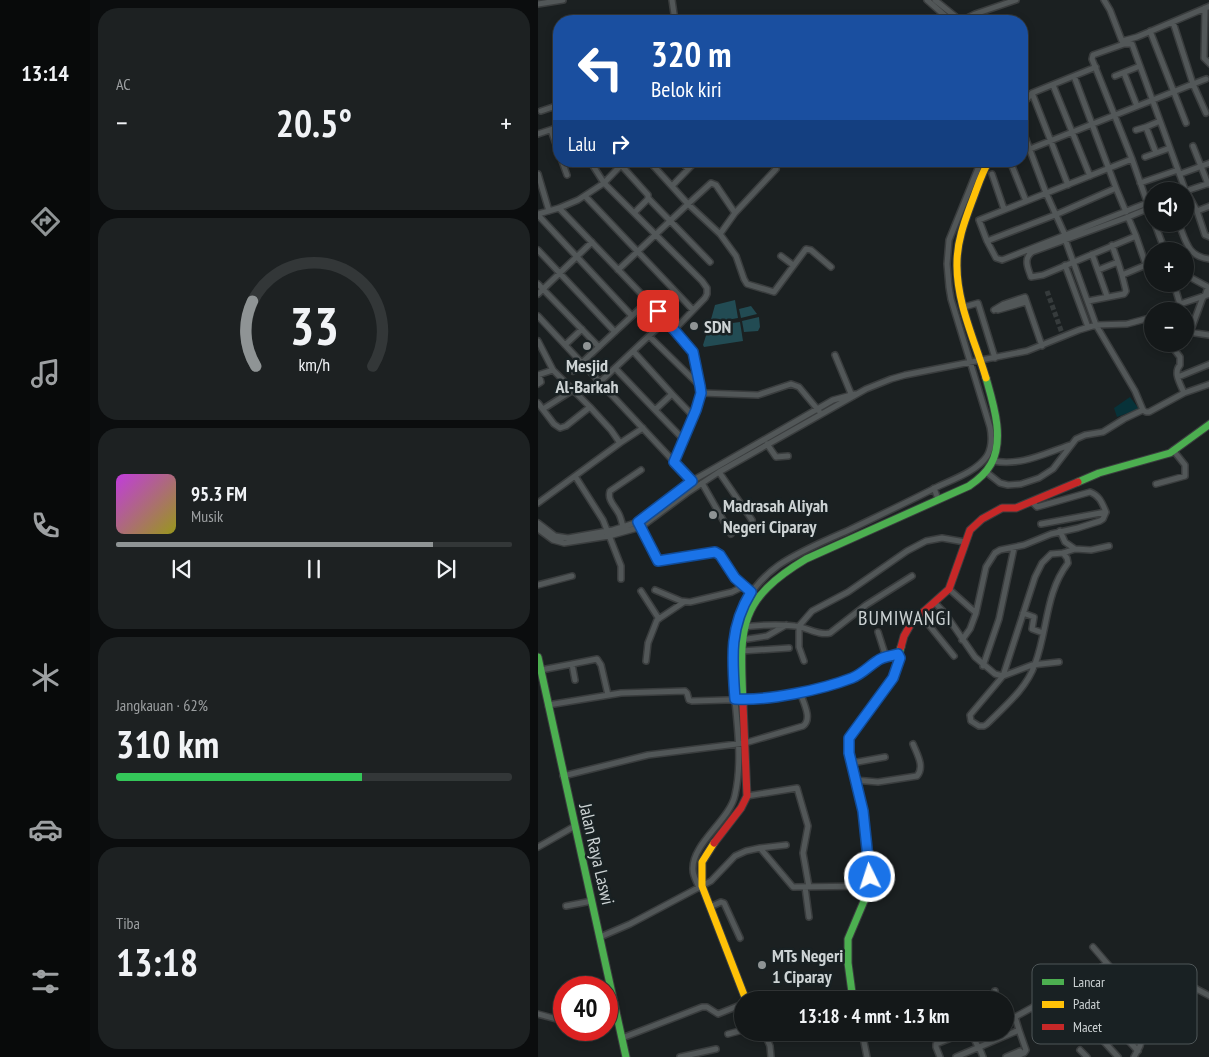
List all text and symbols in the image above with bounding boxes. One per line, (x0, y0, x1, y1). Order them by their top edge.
text: 320 m (651, 31, 732, 77)
icon: left (568, 35, 633, 100)
text: 13:14 (21, 59, 69, 87)
text: AC (116, 74, 131, 94)
text: Belok kiri (651, 75, 722, 103)
text: 20.5° (276, 98, 352, 147)
text: − (116, 104, 128, 141)
text: + (500, 104, 512, 141)
icon: right (606, 130, 634, 158)
text: Lalu (568, 132, 596, 156)
map controls (1144, 182, 1194, 352)
button: sound (1144, 182, 1194, 232)
icon: directions (28, 204, 63, 239)
button: + (1144, 242, 1194, 292)
pin (637, 290, 679, 332)
text: 33 (289, 292, 339, 359)
icon: arrive (644, 297, 672, 325)
button: − (1144, 302, 1194, 352)
place label: SDN (704, 315, 731, 338)
marker: SDN (688, 320, 700, 332)
marker: Mesjid Al-Barkah (581, 340, 593, 352)
text: km/h (298, 353, 330, 376)
place label: Mesjid Al-Barkah (554, 354, 619, 398)
icon: music (28, 356, 63, 391)
text: 95.3 FM (191, 482, 247, 506)
place label: Madrasah Aliyah Negeri Ciparay (723, 494, 828, 538)
text: Musik (191, 506, 223, 526)
icon: phone (28, 508, 63, 543)
marker: Madrasah Aliyah Negeri Ciparay (707, 509, 719, 521)
icon: previous (168, 555, 196, 583)
icon: pause (300, 555, 328, 583)
icon: next (432, 555, 460, 583)
district label: BUMIWANGI (858, 605, 952, 631)
icon: climate (28, 660, 63, 695)
text: Jangkauan · 62% (116, 695, 208, 715)
text: 310 km (116, 719, 219, 768)
street label: Jalan Raya Laswi (574, 800, 620, 907)
icon: car (28, 812, 63, 847)
position arrow (843, 850, 895, 902)
text: Tiba (116, 913, 140, 933)
text: 13:18 (116, 937, 198, 986)
place label: MTs Negeri 1 Ciparay (772, 944, 843, 988)
marker: MTs Negeri 1 Ciparay (756, 959, 768, 971)
icon: filters (28, 964, 63, 999)
legend (1032, 964, 1197, 1044)
text: Lancar (1073, 973, 1105, 991)
speed limit sign: 40 (553, 976, 618, 1041)
text: Padat (1073, 995, 1100, 1013)
text: 13:18 · 4 mnt · 1.3 km (799, 1004, 949, 1028)
text: Macet (1073, 1018, 1102, 1036)

